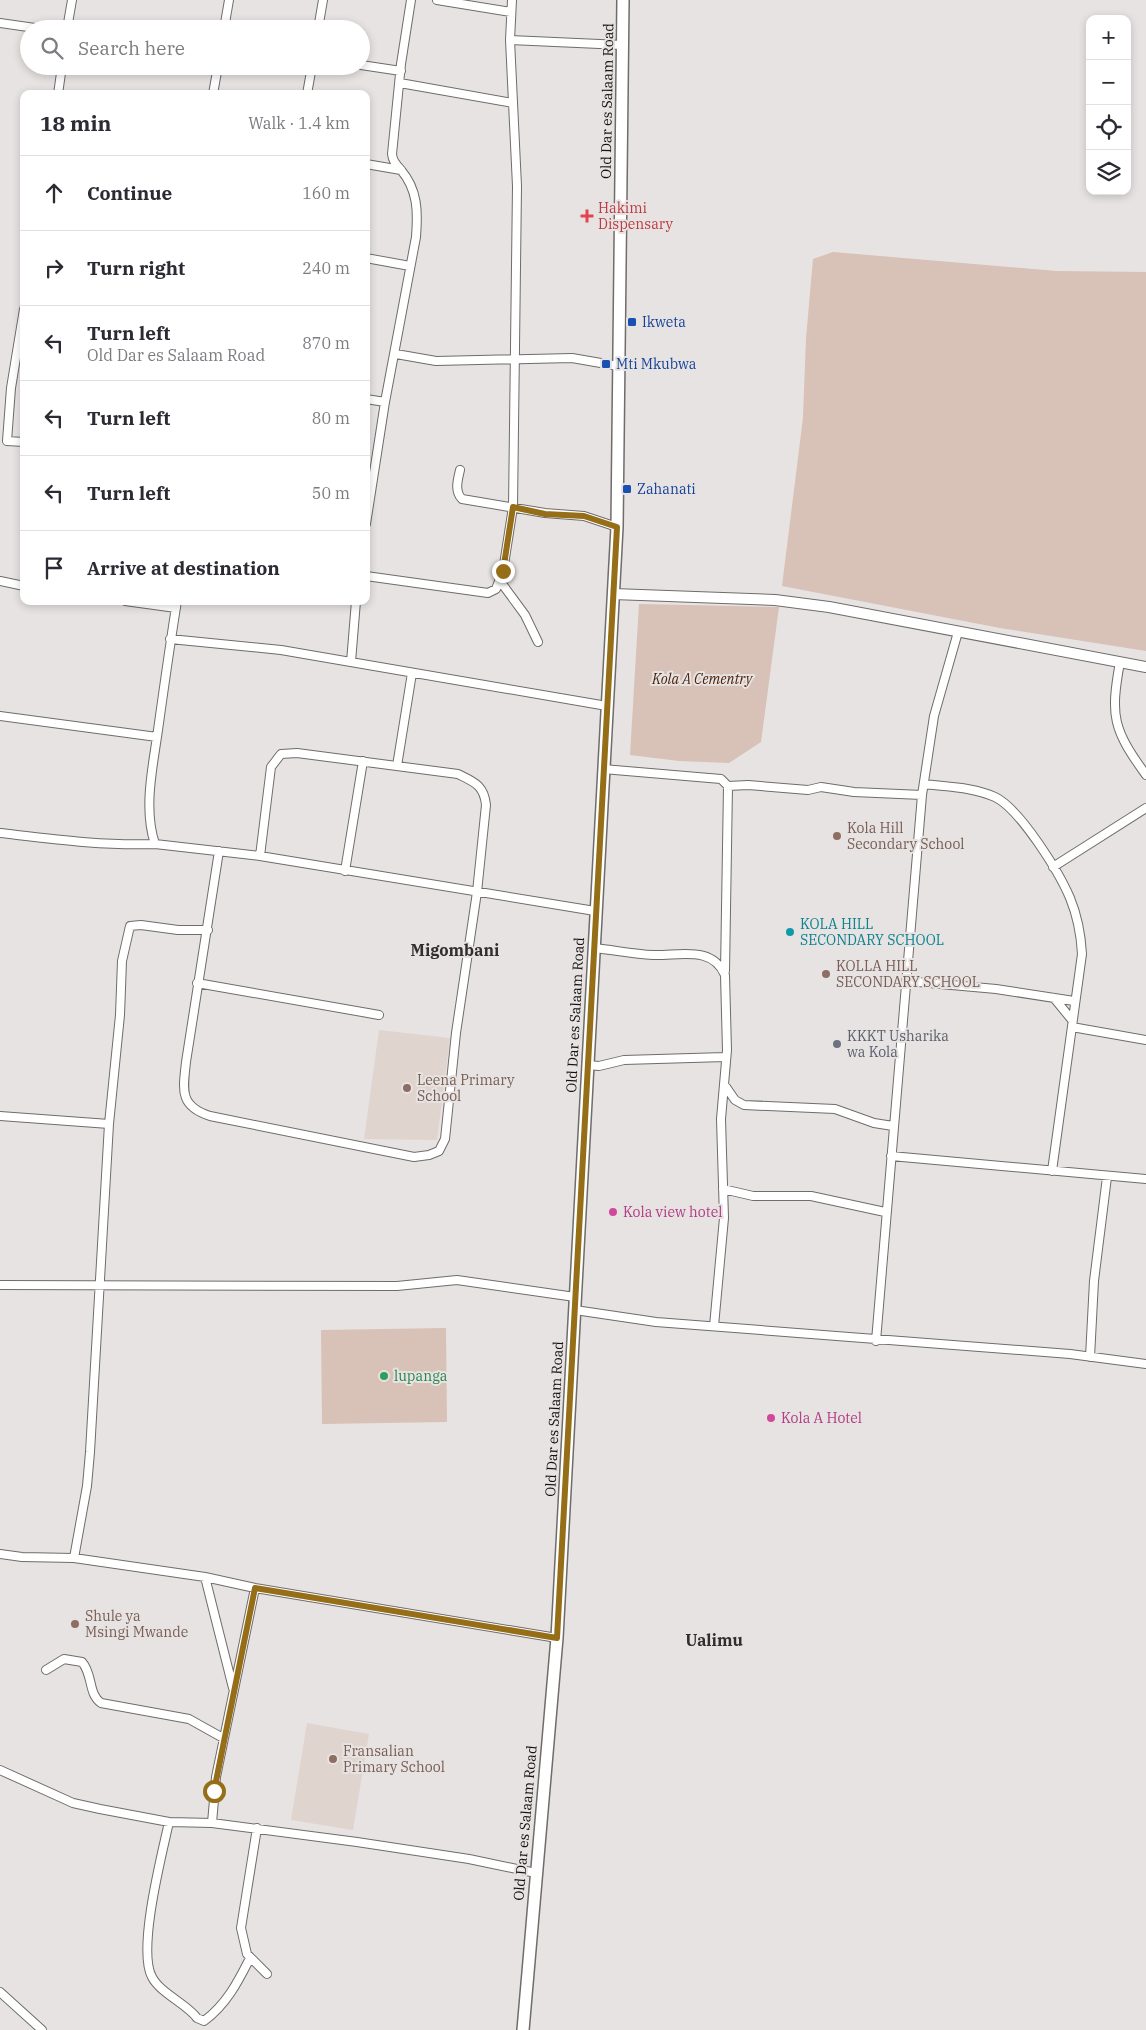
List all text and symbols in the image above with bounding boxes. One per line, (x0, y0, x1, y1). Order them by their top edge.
map controls (1086, 15, 1131, 195)
button: + (1086, 15, 1131, 60)
search box (20, 20, 370, 75)
street label: Old Dar es Salaam Road (597, 22, 617, 179)
icon: search (38, 34, 66, 62)
text: Search here (78, 36, 185, 60)
button: − (1086, 60, 1131, 105)
button: locate (1086, 105, 1131, 150)
text: 18 min (40, 109, 111, 137)
text: Walk · 1.4 km (248, 113, 350, 133)
button: layers (1086, 150, 1131, 195)
icon: ahead (40, 179, 68, 207)
text: Continue (87, 181, 172, 205)
text: 160 m (302, 183, 350, 203)
place label: Hakimi Dispensary (598, 199, 673, 233)
marker: Hakimi Dispensary (580, 209, 594, 223)
icon: right (40, 254, 68, 282)
text: Turn right (87, 256, 185, 280)
text: 240 m (302, 258, 350, 278)
place label: Ikweta (642, 313, 686, 331)
marker: Ikweta (626, 316, 638, 328)
text: Turn left (87, 321, 170, 345)
icon: left (40, 329, 68, 357)
text: 870 m (302, 333, 350, 353)
text: Old Dar es Salaam Road (87, 345, 265, 365)
place label: Mti Mkubwa (616, 355, 697, 373)
marker: Mti Mkubwa (600, 358, 612, 370)
icon: left (40, 404, 68, 432)
text: Turn left (87, 406, 170, 430)
text: 80 m (312, 408, 350, 428)
icon: left (40, 479, 68, 507)
place label: Zahanati (637, 480, 696, 498)
text: Turn left (87, 481, 170, 505)
text: 50 m (312, 483, 350, 503)
marker: Zahanati (621, 483, 633, 495)
icon: arrive (40, 554, 68, 582)
text: Arrive at destination (87, 556, 280, 580)
route end (492, 560, 515, 583)
park label: Kola A Cementry (651, 670, 754, 688)
place label: Kola Hill Secondary School (847, 819, 965, 853)
marker: Kola Hill Secondary School (831, 830, 843, 842)
place label: KOLA HILL SECONDARY SCHOOL (800, 915, 944, 949)
marker: KOLA HILL SECONDARY SCHOOL (784, 926, 796, 938)
street label: Old Dar es Salaam Road (562, 936, 588, 1093)
district label: Migombani (411, 940, 499, 960)
place label: KOLLA HILL SECONDARY SCHOOL (836, 957, 980, 991)
marker: KOLLA HILL SECONDARY SCHOOL (820, 968, 832, 980)
place label: KKKT Usharika wa Kola (847, 1027, 949, 1061)
marker: KKKT Usharika wa Kola (831, 1038, 843, 1050)
place label: Leena Primary School (417, 1071, 515, 1105)
marker: Leena Primary School (401, 1082, 413, 1094)
place label: Kola view hotel (623, 1203, 722, 1221)
marker: Kola view hotel (607, 1206, 619, 1218)
street label: Old Dar es Salaam Road (541, 1340, 567, 1497)
place label: lupanga (394, 1367, 448, 1385)
marker: lupanga (378, 1370, 390, 1382)
place label: Kola A Hotel (781, 1409, 862, 1427)
marker: Kola A Hotel (765, 1412, 777, 1424)
place label: Shule ya Msingi Mwande (85, 1607, 188, 1641)
marker: Shule ya Msingi Mwande (69, 1618, 81, 1630)
district label: Ualimu (685, 1630, 743, 1650)
place label: Fransalian Primary School (343, 1742, 445, 1776)
street label: Old Dar es Salaam Road (509, 1744, 541, 1901)
marker: Fransalian Primary School (327, 1753, 339, 1765)
route start (203, 1780, 226, 1803)

